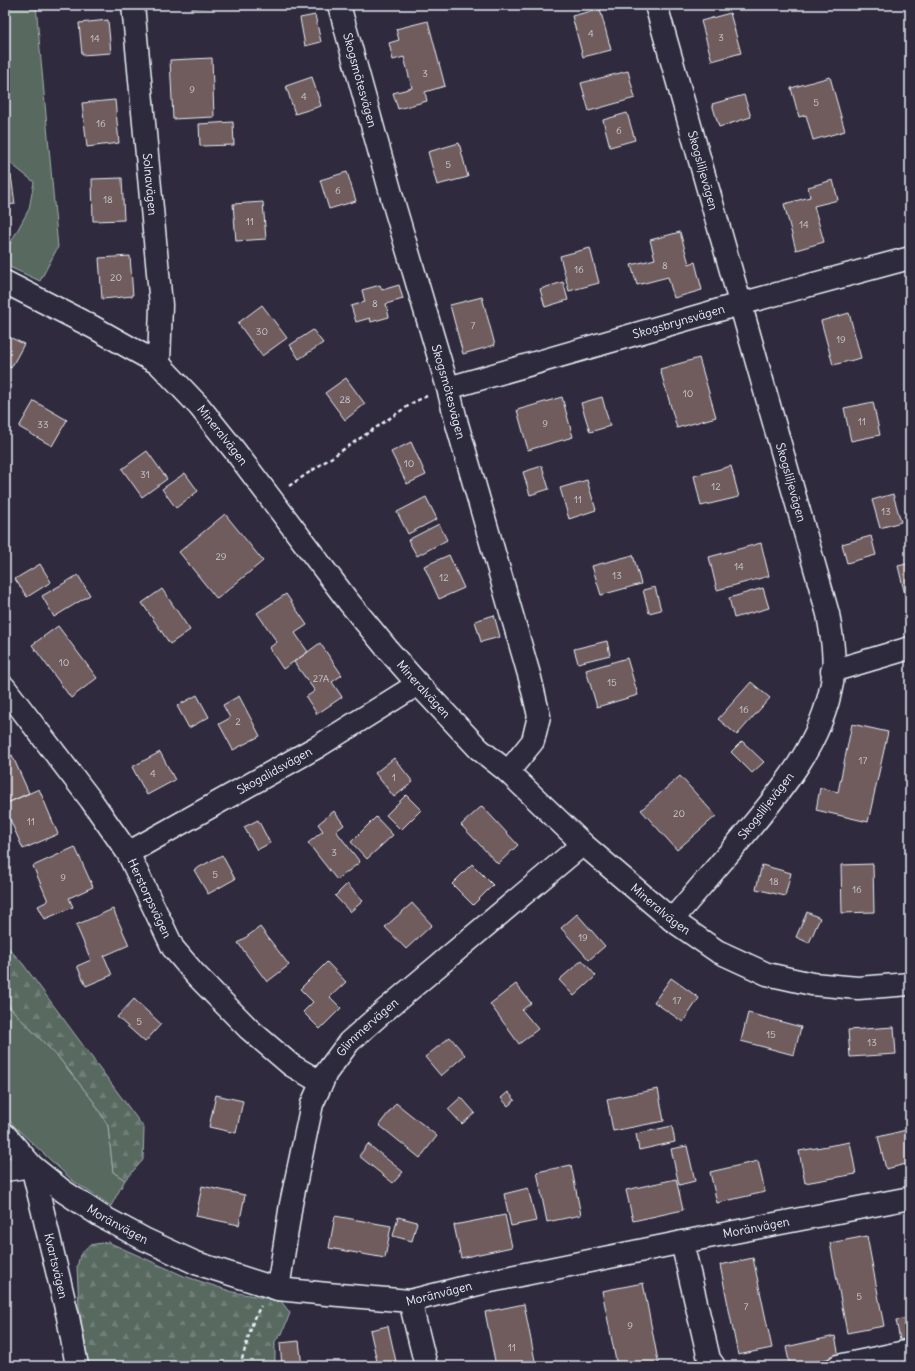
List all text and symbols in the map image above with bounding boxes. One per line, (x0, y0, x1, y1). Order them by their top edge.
house number: 4 (588, 27, 594, 40)
street label: Skogsmötesvägen (340, 31, 380, 129)
house number: 3 (718, 31, 724, 44)
house number: 14 (90, 32, 100, 45)
house number: 3 (422, 67, 428, 80)
house number: 9 (189, 83, 195, 96)
house number: 4 (301, 90, 307, 103)
house number: 5 (813, 96, 819, 109)
house number: 16 (96, 117, 106, 130)
house number: 6 (616, 124, 622, 137)
street label: Skogsliljevägen (685, 129, 722, 212)
street label: Solnavägen (140, 152, 161, 216)
house number: 5 (445, 158, 451, 171)
house number: 6 (335, 184, 341, 197)
house number: 18 (103, 193, 113, 206)
house number: 11 (246, 215, 254, 228)
house number: 14 (799, 218, 809, 231)
house number: 8 (662, 259, 668, 272)
house number: 16 (574, 263, 584, 276)
house number: 20 (110, 271, 122, 284)
house number: 8 (372, 297, 378, 310)
street label: Skogsbrynsvägen (631, 301, 726, 342)
house number: 7 (471, 319, 476, 332)
house number: 30 (256, 325, 268, 338)
house number: 19 (836, 333, 846, 346)
street label: Skogsmötesvägen (429, 343, 469, 441)
house number: 10 (683, 387, 693, 400)
house number: 28 (339, 393, 351, 406)
street label: Mineralvägen (194, 402, 251, 468)
house number: 11 (858, 415, 866, 428)
house number: 9 (542, 417, 548, 430)
house number: 33 (37, 418, 49, 431)
street label: Skogsliljevägen (773, 441, 810, 524)
house number: 10 (404, 457, 414, 470)
house number: 31 (140, 468, 150, 481)
house number: 12 (711, 480, 721, 493)
house number: 11 (574, 493, 582, 506)
house number: 13 (881, 505, 891, 518)
house number: 29 (215, 550, 227, 563)
house number: 14 (734, 560, 744, 573)
house number: 13 (612, 569, 622, 582)
house number: 12 (439, 571, 449, 584)
house number: 10 (59, 656, 69, 669)
street label: Mineralvägen (394, 657, 454, 721)
house number: 27A (313, 672, 330, 685)
house number: 15 (607, 676, 617, 689)
house number: 16 (739, 703, 749, 716)
house number: 2 (235, 715, 241, 728)
street label: Skogalidsvägen (234, 743, 314, 797)
house number: 17 (859, 754, 868, 767)
house number: 4 (150, 767, 156, 780)
street label: Skogsliljevägen (735, 769, 797, 842)
house number: 1 (392, 771, 396, 784)
house number: 20 (673, 807, 685, 820)
house number: 11 (27, 815, 35, 828)
house number: 3 (331, 846, 337, 859)
street label: Herstorpsvägen (125, 856, 175, 940)
house number: 5 (212, 868, 218, 881)
house number: 9 (60, 871, 66, 884)
house number: 18 (769, 875, 779, 888)
street label: Mineralvägen (628, 880, 694, 938)
house number: 16 (852, 883, 862, 896)
house number: 19 (578, 931, 588, 944)
house number: 17 (673, 994, 682, 1007)
street label: Glimmervägen (333, 995, 401, 1059)
house number: 5 (136, 1015, 142, 1028)
house number: 15 (766, 1028, 776, 1041)
house number: 13 (867, 1036, 877, 1049)
street label: Moränvägen (84, 1201, 151, 1247)
street label: Moränvägen (722, 1213, 791, 1241)
street label: Kvartsvägen (41, 1232, 71, 1300)
street label: Moränvägen (404, 1278, 474, 1309)
house number: 5 (856, 1290, 862, 1303)
house number: 7 (744, 1300, 749, 1313)
house number: 9 (627, 1319, 633, 1332)
house number: 11 (508, 1341, 516, 1354)

